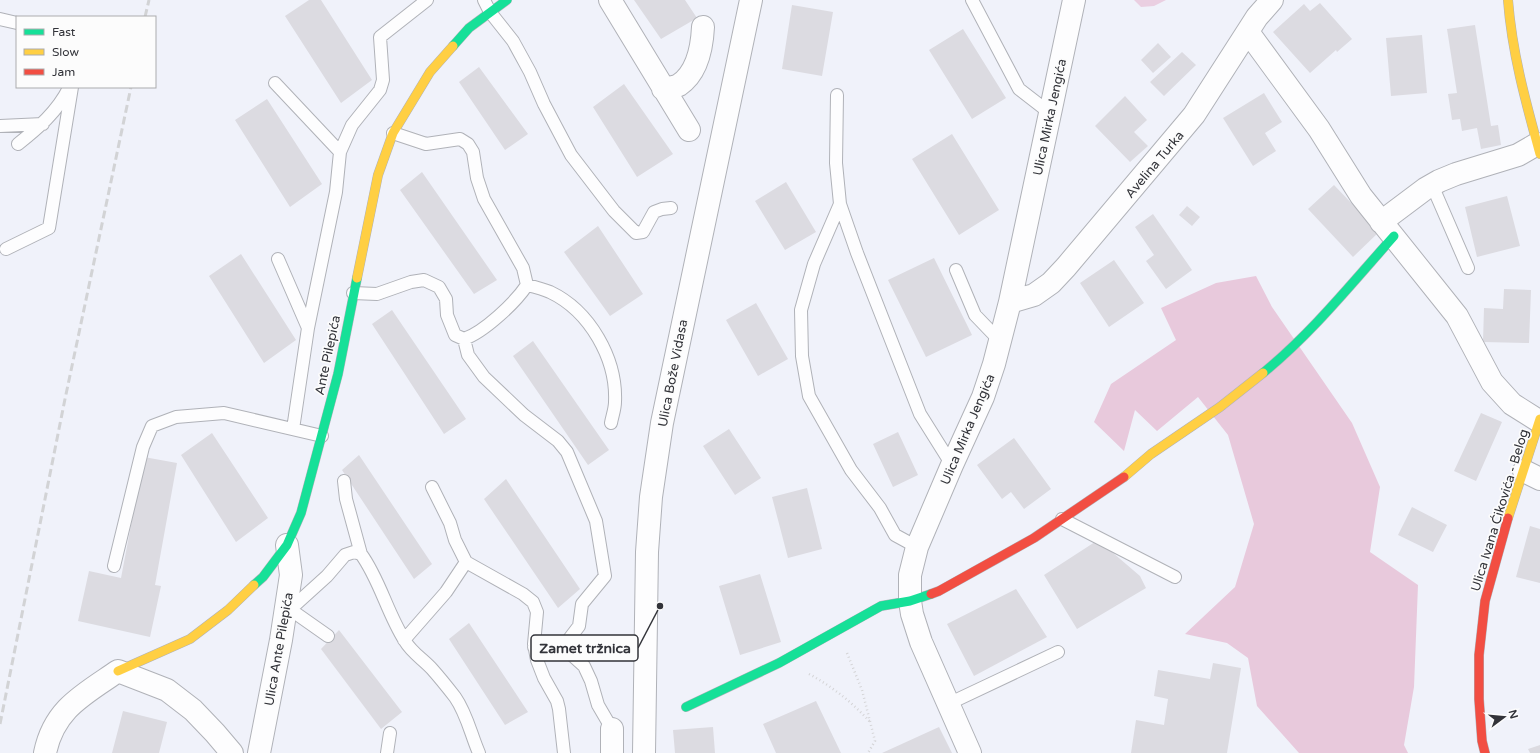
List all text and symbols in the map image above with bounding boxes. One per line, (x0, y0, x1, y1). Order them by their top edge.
legend (16, 16, 156, 88)
text: Fast (52, 25, 76, 39)
text: Slow (52, 45, 79, 59)
street label: Ulica Mirka Jengića (1030, 57, 1070, 177)
text: Jam (52, 65, 75, 79)
street label: Avelina Turka (1122, 128, 1187, 201)
street label: Ante Pilepića (312, 314, 344, 397)
street label: Ulica Bože Vidasa (655, 318, 691, 428)
street label: Ulica Mirka Jengića (937, 371, 999, 487)
street label: Ulica Ivana Ćikovića - Belog (1468, 427, 1532, 594)
street label: Ulica Ante Pilepića (261, 591, 297, 707)
callout: Zamet tržnica (531, 635, 638, 661)
text: Zamet tržnica (539, 640, 631, 657)
north arrow (1484, 697, 1524, 737)
text: N (1506, 708, 1521, 720)

